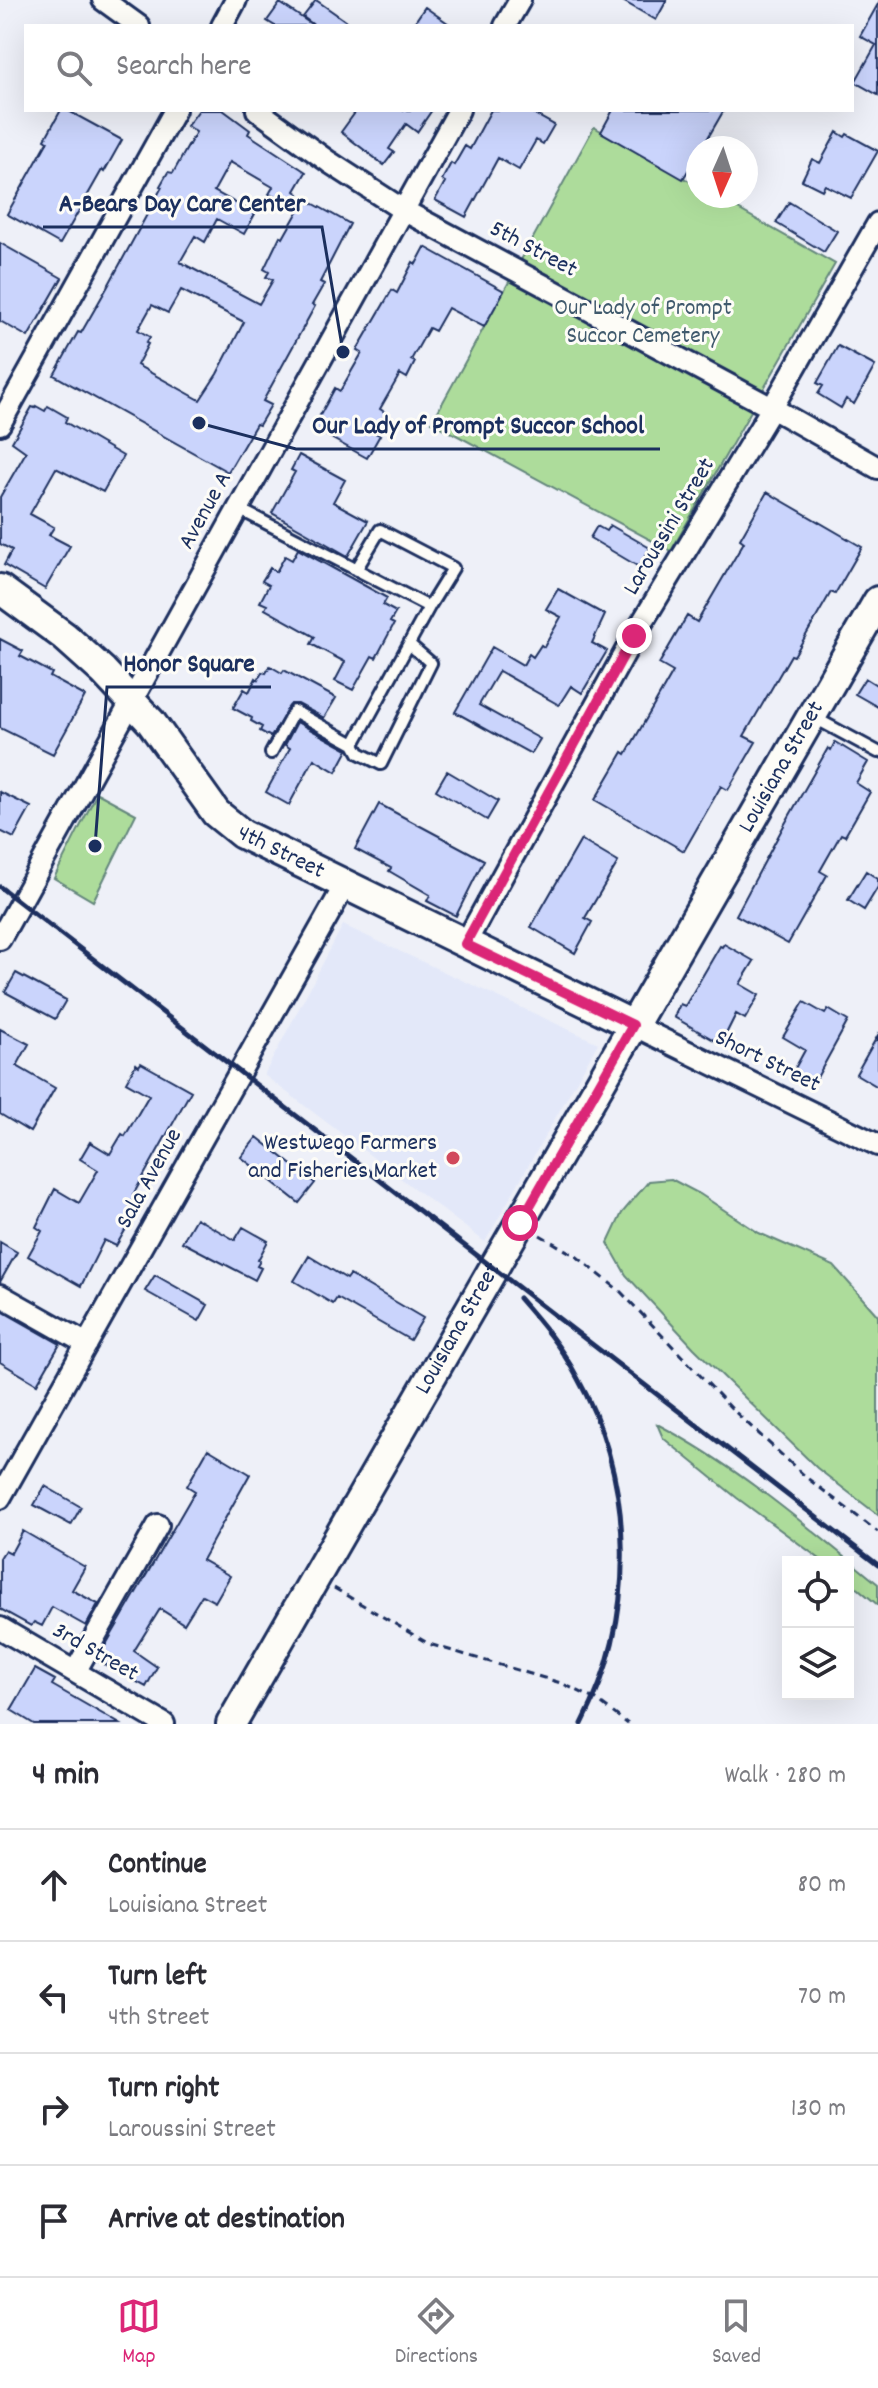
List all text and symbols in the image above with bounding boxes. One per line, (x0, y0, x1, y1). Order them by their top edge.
search box (24, 24, 854, 112)
icon: search (52, 46, 96, 90)
text: Search here (116, 47, 252, 90)
north arrow (686, 136, 758, 208)
callout: A-Bears Day Care Center (43, 177, 322, 227)
text: A-Bears Day Care Center (59, 187, 306, 224)
street label: 5th Street (483, 213, 583, 287)
park label: Our Lady of Prompt Succor Cemetery (554, 292, 732, 354)
callout: Our Lady of Prompt Succor School (296, 399, 660, 449)
text: Our Lady of Prompt Succor School (312, 409, 645, 446)
street label: Laroussini Street (616, 452, 725, 602)
street label: Avenue A (171, 466, 241, 556)
route end (616, 618, 652, 654)
callout: Honor Square (107, 637, 271, 687)
text: Honor Square (123, 647, 255, 684)
street label: Louisiana Street (731, 695, 834, 840)
street label: 4th Street (231, 817, 330, 889)
street label: Short Street (708, 1022, 826, 1102)
street label: Sala Avenue (108, 1123, 192, 1235)
place label: Westwego Farmers and Fisheries Market (248, 1127, 437, 1189)
marker: Westwego Farmers and Fisheries Market (444, 1149, 462, 1167)
route start (502, 1205, 538, 1241)
street label: Louisiana Street (407, 1256, 510, 1401)
map controls (782, 1556, 854, 1700)
button: locate (782, 1556, 854, 1628)
street label: 3rd Street (46, 1615, 145, 1691)
button: layers (782, 1628, 854, 1700)
text: 4 min (32, 1752, 99, 1801)
text: Walk · 280 m (724, 1758, 846, 1795)
text: Continue (108, 1845, 207, 1888)
icon: ahead (32, 1863, 76, 1907)
text: 80 m (798, 1867, 846, 1904)
text: Louisiana Street (108, 1888, 267, 1925)
text: Turn left (108, 1957, 207, 2000)
icon: left (32, 1975, 76, 2019)
text: 70 m (798, 1979, 846, 2016)
text: 4th Street (108, 2000, 209, 2037)
text: Turn right (108, 2069, 219, 2112)
icon: right (32, 2087, 76, 2131)
text: 130 m (791, 2091, 846, 2128)
text: Laroussini Street (108, 2112, 276, 2149)
icon: arrive (32, 2199, 76, 2243)
text: Arrive at destination (108, 2200, 345, 2243)
tab: Map (117, 2294, 161, 2373)
tab: Directions (395, 2294, 478, 2373)
tab: Saved (712, 2294, 761, 2373)

